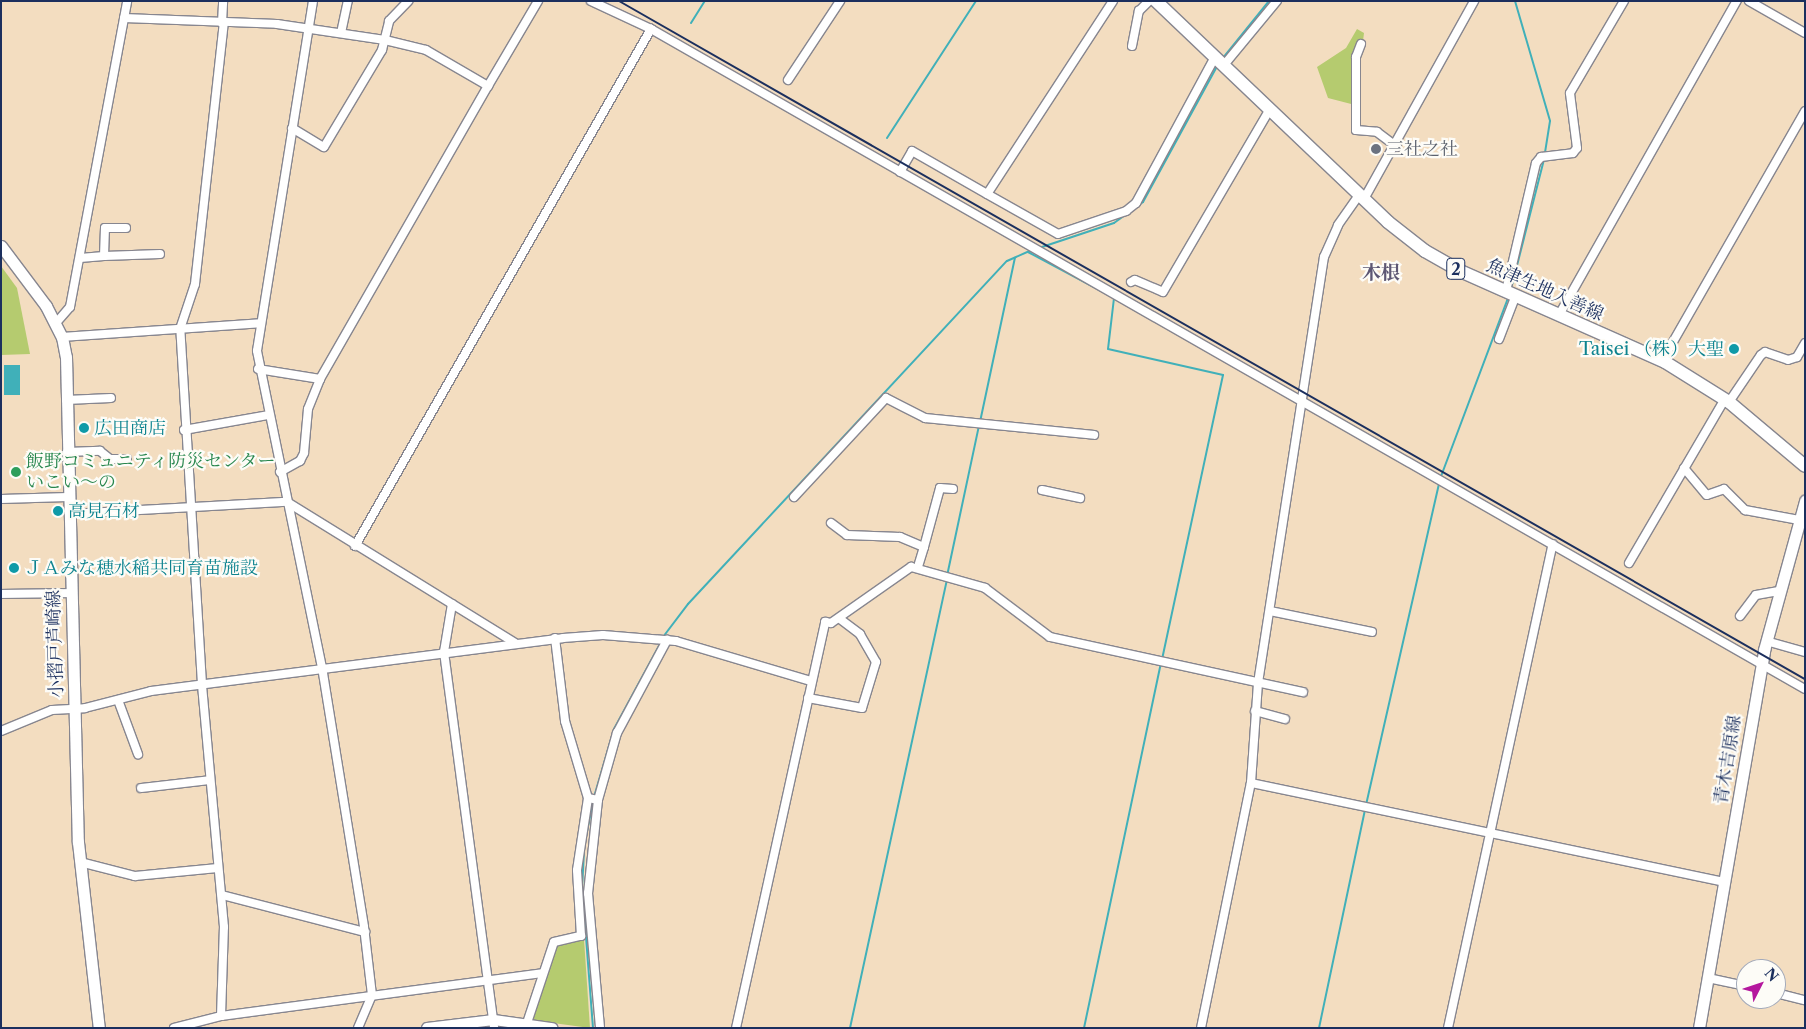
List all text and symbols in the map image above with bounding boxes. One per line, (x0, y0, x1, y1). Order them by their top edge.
place label: 三社之社 (1386, 138, 1458, 160)
marker: 三社之社 (1370, 143, 1382, 155)
road number: 2 (1446, 255, 1466, 282)
street label: 魚津生地入善線 (1483, 255, 1607, 325)
district label: 木根 (1362, 262, 1400, 284)
place label: Taisei （株）大聖 (1579, 338, 1724, 360)
marker: Taisei （株）大聖 (1728, 343, 1740, 355)
place label: 広田商店 (94, 417, 166, 439)
marker: 広田商店 (78, 422, 90, 434)
place label: 飯野コミュニティ防災センター いこい～の (26, 451, 278, 494)
marker: 飯野コミュニティ防災センター いこい～の (10, 466, 22, 478)
place label: 高見石材 (68, 500, 140, 522)
marker: 高見石材 (52, 505, 64, 517)
place label: ＪＡみな穂水稲共同育苗施設 (24, 557, 258, 579)
marker: ＪＡみな穂水稲共同育苗施設 (8, 562, 20, 574)
street label: 小摺戸芦崎線 (42, 590, 68, 698)
street label: 青木吉原線 (1710, 714, 1746, 806)
north arrow (1736, 959, 1786, 1009)
text: N (1761, 964, 1782, 985)

